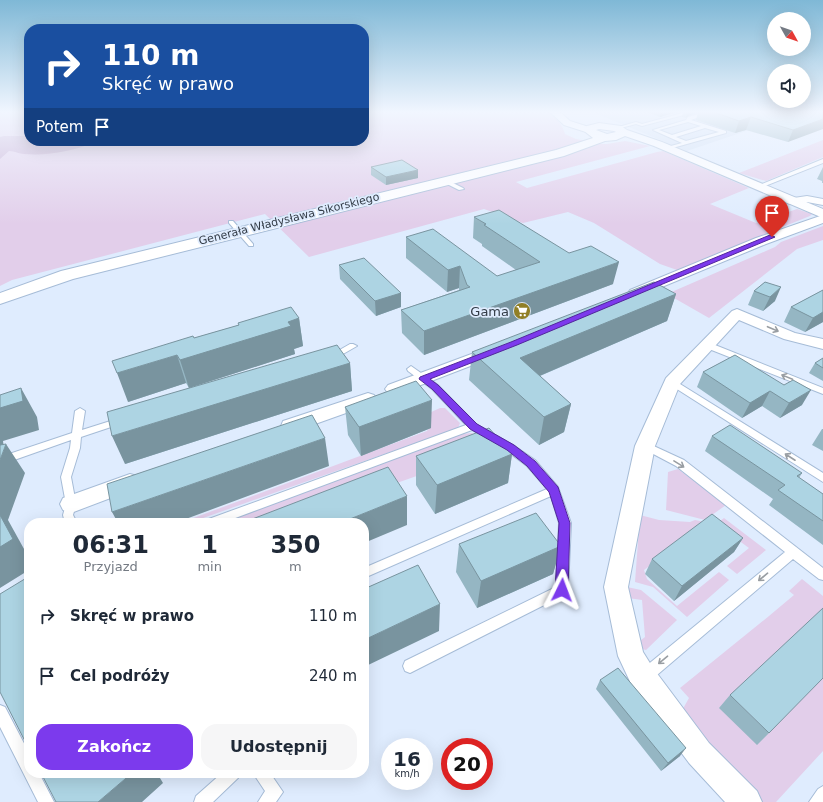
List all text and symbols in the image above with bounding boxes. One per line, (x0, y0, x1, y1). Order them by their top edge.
north arrow (767, 12, 811, 56)
map controls (767, 12, 811, 108)
text: 110 m (102, 39, 199, 72)
icon: right (36, 40, 88, 92)
button: sound (767, 64, 811, 108)
text: Skręć w prawo (102, 73, 234, 94)
icon: arrive (91, 116, 113, 138)
text: Potem (36, 118, 83, 136)
street label: Generała Władysława Sikorskiego (197, 190, 381, 248)
pin (755, 196, 789, 237)
icon: arrive (761, 202, 783, 224)
supermarket icon: Gama (512, 301, 532, 321)
place label: Gama (470, 304, 509, 319)
one-way arrow (767, 325, 779, 333)
one-way arrow (781, 372, 793, 380)
one-way arrow (785, 453, 796, 461)
one-way arrow (673, 460, 685, 468)
text: 06:31 (72, 531, 149, 559)
text: 1 (201, 531, 218, 559)
text: 350 (270, 531, 320, 559)
text: Przyjazd (84, 559, 138, 574)
text: min (197, 559, 222, 574)
text: m (289, 559, 302, 574)
position arrow (541, 569, 583, 611)
one-way arrow (758, 572, 768, 581)
icon: right (36, 605, 58, 627)
text: Skręć w prawo (70, 607, 194, 625)
text: 110 m (309, 607, 357, 625)
one-way arrow (658, 656, 669, 665)
icon: arrive (36, 665, 58, 687)
text: Cel podróży (70, 667, 170, 685)
text: 240 m (309, 667, 357, 685)
button: Zakończ (36, 724, 193, 770)
button: Udostępnij (201, 724, 357, 770)
speed limit sign: 20 (441, 738, 493, 790)
text: 16 (393, 747, 421, 771)
text: km/h (394, 768, 420, 779)

